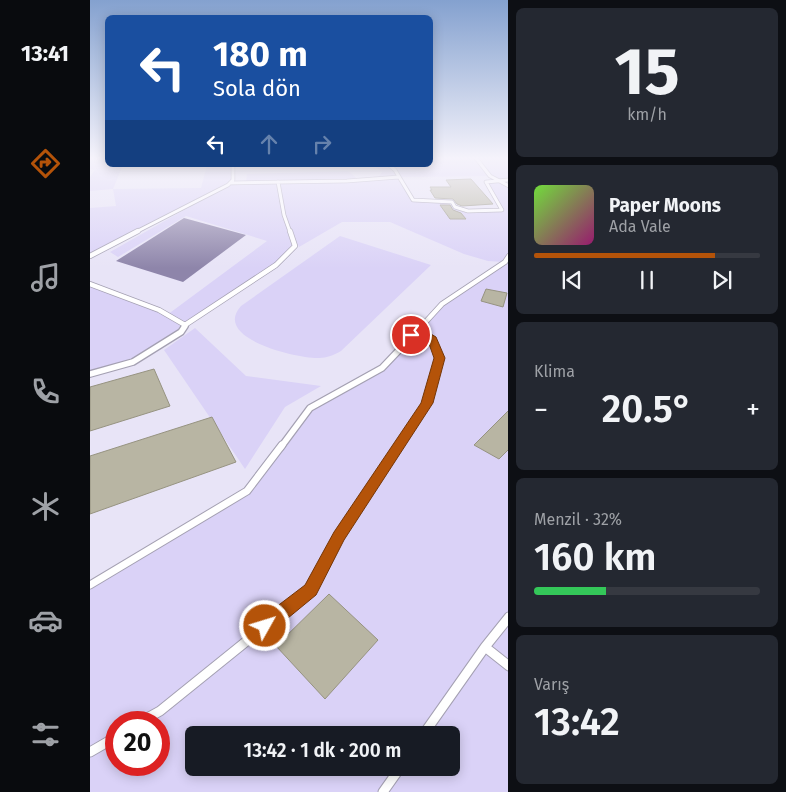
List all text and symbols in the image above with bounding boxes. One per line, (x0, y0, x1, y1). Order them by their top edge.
text: 180 m (213, 33, 308, 75)
text: 15 (614, 33, 680, 111)
icon: left (130, 35, 195, 100)
text: 13:41 (21, 40, 69, 67)
text: Sola dön (213, 75, 301, 102)
text: km/h (627, 105, 667, 124)
icon: left (202, 130, 230, 158)
icon: ahead (255, 130, 283, 158)
icon: right (308, 130, 336, 158)
icon: directions (28, 146, 63, 181)
text: Paper Moons (609, 194, 721, 217)
text: Ada Vale (609, 217, 671, 236)
icon: music (28, 260, 63, 295)
icon: previous (558, 266, 586, 294)
icon: pause (633, 266, 661, 294)
icon: next (708, 266, 736, 294)
pin (390, 314, 432, 356)
icon: arrive (397, 321, 425, 349)
text: Klima (534, 362, 575, 381)
icon: phone (28, 374, 63, 409)
text: 20.5° (602, 386, 692, 432)
text: − (534, 393, 548, 426)
text: + (746, 393, 760, 426)
icon: climate (28, 489, 63, 524)
text: Menzil · 32% (534, 510, 622, 529)
text: 160 km (534, 534, 657, 580)
position arrow (238, 599, 290, 651)
icon: car (28, 603, 63, 638)
text: Varış (534, 675, 569, 694)
text: 13:42 (534, 699, 620, 745)
speed limit sign: 20 (105, 711, 170, 776)
icon: filters (28, 717, 63, 752)
text: 13:42 · 1 dk · 200 m (244, 739, 401, 762)

